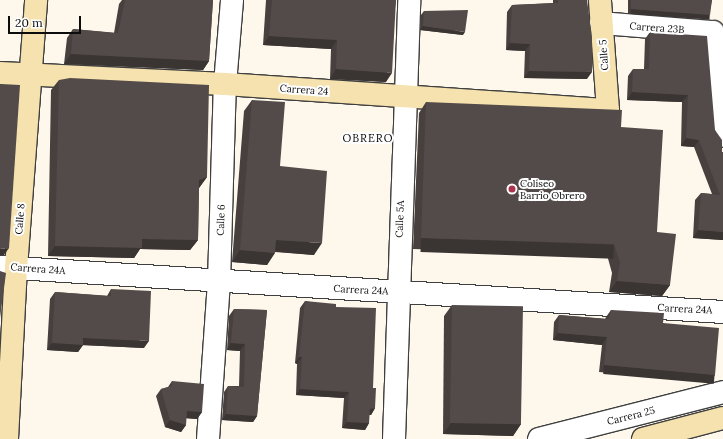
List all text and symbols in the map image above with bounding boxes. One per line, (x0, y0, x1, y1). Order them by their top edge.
scale bar (10, 8, 83, 34)
text: 20 m (15, 15, 43, 30)
street label: Carrera 23B (629, 20, 685, 36)
street label: Calle 5 (597, 39, 611, 71)
street label: Carrera 24 (279, 82, 329, 98)
district label: OBRERO (343, 131, 393, 145)
place label: Coliseo Barrio Obrero (520, 177, 585, 200)
marker: Coliseo Barrio Obrero (507, 184, 517, 194)
street label: Calle 5A (393, 200, 407, 238)
street label: Calle 8 (13, 203, 27, 235)
street label: Calle 6 (214, 204, 228, 236)
street label: Carrera 24A (10, 261, 66, 277)
street label: Carrera 24A (333, 283, 389, 297)
street label: Carrera 24A (657, 302, 713, 316)
street label: Carrera 25 (606, 404, 656, 428)

